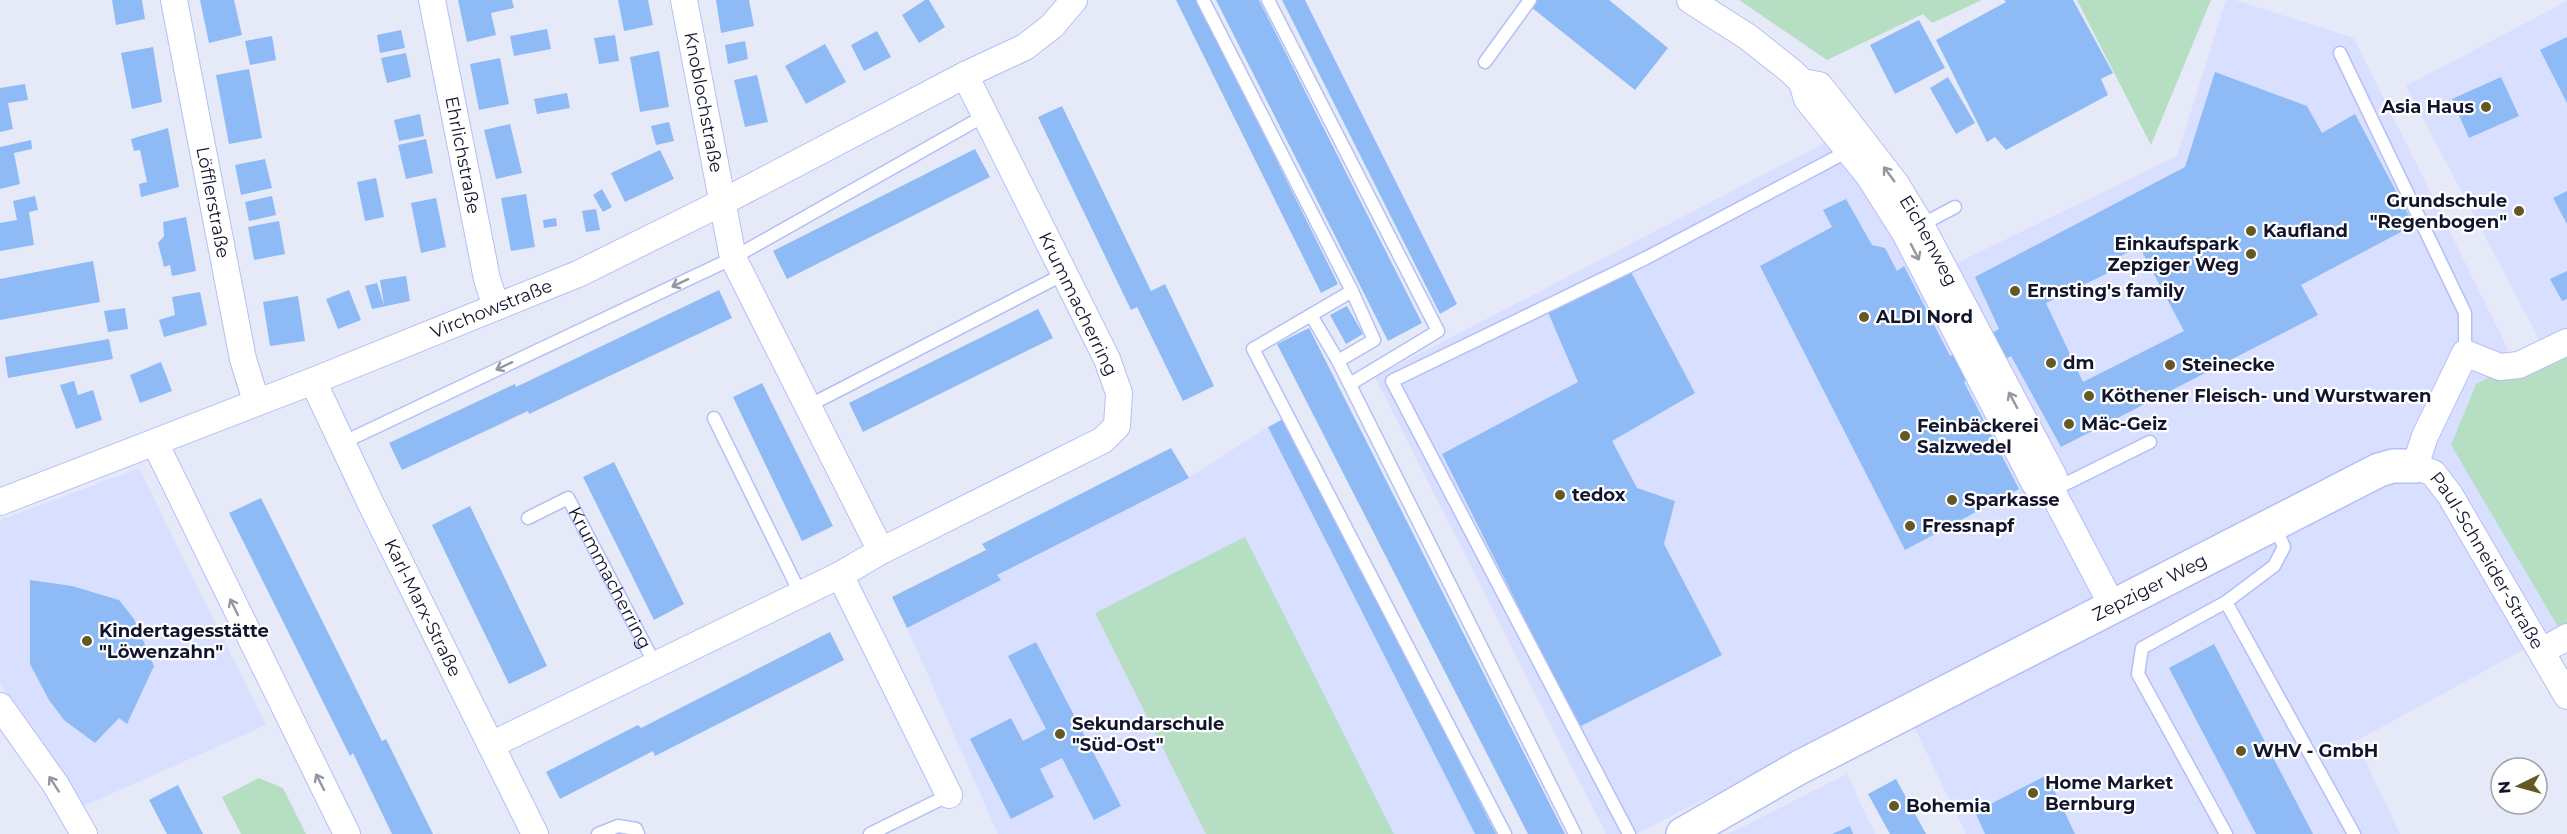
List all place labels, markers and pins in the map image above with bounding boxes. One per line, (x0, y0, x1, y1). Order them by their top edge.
place label: Asia Haus (2381, 96, 2474, 118)
marker: Asia Haus (2479, 100, 2493, 114)
place label: Grundschule "Regenbogen" (2370, 190, 2507, 233)
marker: Grundschule "Regenbogen" (2512, 204, 2526, 218)
place label: Kaufland (2263, 220, 2348, 242)
marker: Kaufland (2244, 224, 2258, 238)
place label: Einkaufspark Zepziger Weg (2107, 233, 2239, 276)
marker: Einkaufspark Zepziger Weg (2244, 247, 2258, 261)
place label: Ernsting's family (2027, 280, 2185, 302)
marker: Ernsting's family (2008, 284, 2022, 298)
place label: ALDI Nord (1875, 306, 1973, 328)
marker: ALDI Nord (1857, 310, 1871, 324)
place label: dm (2063, 352, 2094, 374)
place label: Steinecke (2182, 354, 2275, 376)
marker: dm (2044, 356, 2058, 370)
marker: Steinecke (2163, 358, 2177, 372)
place label: Köthener Fleisch- und Wurstwaren (2101, 385, 2432, 407)
marker: Köthener Fleisch- und Wurstwaren (2082, 389, 2096, 403)
place label: Mäc-Geiz (2081, 413, 2167, 435)
place label: Feinbäckerei Salzwedel (1917, 415, 2039, 458)
marker: Mäc-Geiz (2062, 417, 2076, 431)
marker: Feinbäckerei Salzwedel (1898, 429, 1912, 443)
place label: tedox (1572, 484, 1626, 506)
marker: tedox (1553, 488, 1567, 502)
place label: Sparkasse (1964, 489, 2060, 511)
marker: Sparkasse (1945, 493, 1959, 507)
place label: Fressnapf (1922, 515, 2015, 537)
marker: Fressnapf (1903, 519, 1917, 533)
place label: Kindertagesstätte "Löwenzahn" (99, 620, 269, 663)
marker: Kindertagesstätte "Löwenzahn" (80, 634, 94, 648)
place label: Sekundarschule "Süd-Ost" (1072, 713, 1224, 756)
marker: Sekundarschule "Süd-Ost" (1053, 727, 1067, 741)
place label: WHV - GmbH (2253, 740, 2378, 762)
marker: WHV - GmbH (2234, 744, 2248, 758)
place label: Home Market Bernburg (2045, 772, 2173, 815)
marker: Home Market Bernburg (2026, 786, 2040, 800)
place label: Bohemia (1906, 795, 1991, 817)
marker: Bohemia (1887, 799, 1901, 813)

